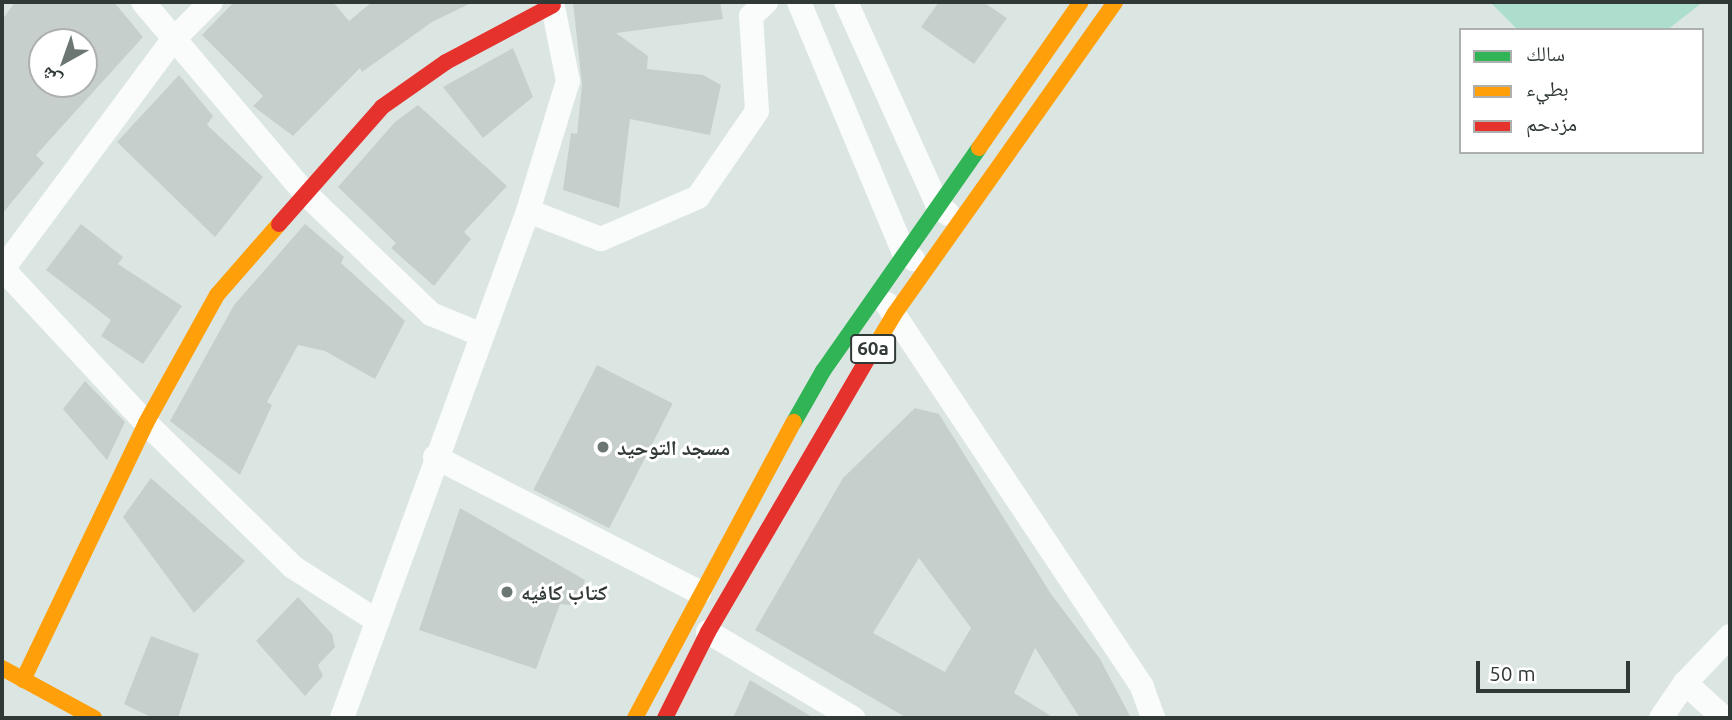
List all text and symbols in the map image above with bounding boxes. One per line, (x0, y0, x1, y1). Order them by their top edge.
north arrow (28, 28, 98, 98)
legend (1459, 28, 1704, 154)
text: سالك (1526, 41, 1565, 65)
text: ش (36, 63, 66, 92)
text: بطيء (1526, 76, 1569, 100)
text: مزدحم (1526, 111, 1577, 135)
road number: 60a (848, 334, 898, 364)
place label: مسجد التوحيد (617, 434, 730, 460)
marker: مسجد التوحيد (595, 439, 611, 455)
place label: كتاب كافيه (521, 579, 607, 605)
marker: كتاب كافيه (499, 584, 515, 600)
scale bar (1480, 646, 1634, 690)
text: 50 m (1489, 661, 1536, 685)

